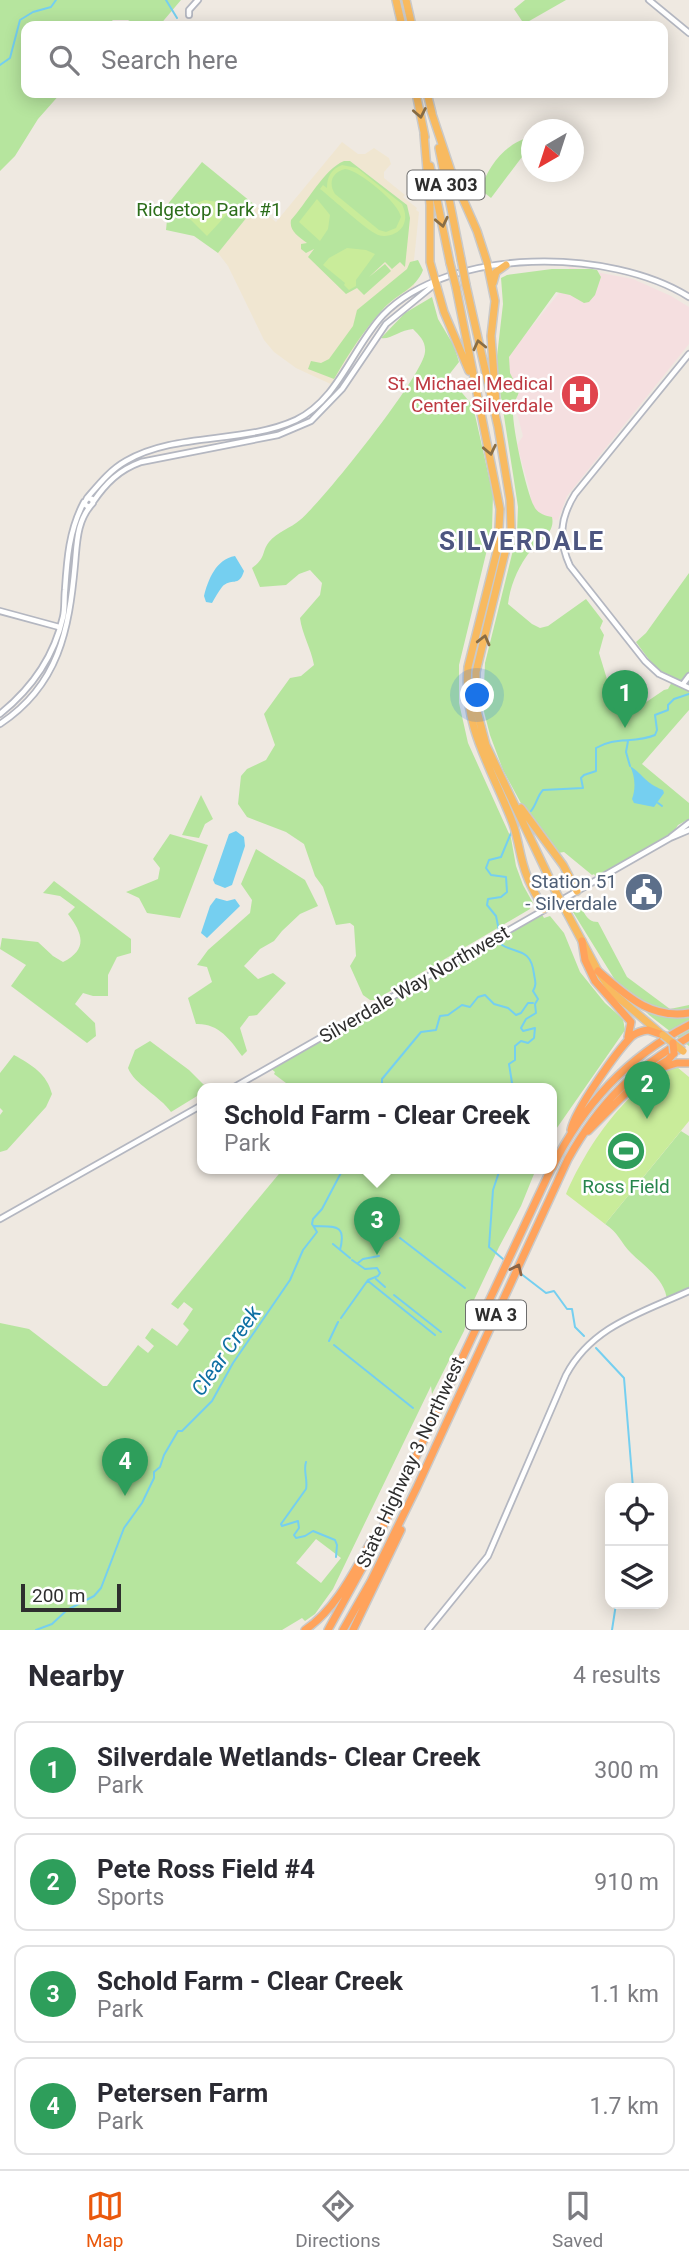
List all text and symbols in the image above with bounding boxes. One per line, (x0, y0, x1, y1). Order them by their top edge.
search box (21, 21, 668, 98)
icon: search (45, 41, 83, 79)
text: Search here (101, 45, 238, 75)
one-way arrow (412, 107, 427, 119)
north arrow (521, 119, 584, 182)
road number: WA 303 (408, 170, 485, 200)
park label: Ridgetop Park #1 (136, 198, 282, 221)
one-way arrow (434, 216, 449, 228)
one-way arrow (473, 339, 487, 351)
place label: St. Michael Medical Center Silverdale (388, 372, 553, 417)
hospital icon: St. Michael Medical Center Silverdale (559, 373, 601, 415)
one-way arrow (481, 444, 496, 456)
district label: SILVERDALE (439, 526, 605, 556)
one-way arrow (476, 634, 490, 646)
pin: 1 (602, 670, 648, 728)
your location (460, 678, 494, 712)
place label: Station 51 - Silverdale (525, 870, 617, 915)
public building icon: Station 51 - Silverdale (623, 871, 665, 913)
street label: Silverdale Way Northwest (315, 921, 513, 1048)
pin: 2 (624, 1061, 670, 1119)
popup (197, 1083, 557, 1174)
text: Schold Farm - Clear Creek (224, 1100, 530, 1130)
text: Park (224, 1130, 270, 1157)
sports icon: Ross Field (605, 1130, 647, 1172)
place label: Ross Field (582, 1175, 670, 1198)
pin: 3 (354, 1197, 400, 1255)
one-way arrow (509, 1264, 523, 1276)
road number: WA 3 (466, 1300, 526, 1330)
water label: Clear Creek (186, 1301, 266, 1400)
street label: State Highway 3 Northwest (351, 1353, 469, 1571)
pin: 4 (102, 1438, 148, 1496)
map controls (605, 1483, 668, 1609)
button: locate (605, 1483, 668, 1546)
button: layers (605, 1546, 668, 1609)
scale bar (21, 1581, 121, 1613)
text: 200 m (32, 1584, 85, 1607)
text: Nearby (28, 1658, 124, 1693)
text: 4 results (573, 1662, 661, 1689)
text: Silverdale Wetlands- Clear Creek (97, 1742, 480, 1772)
text: 1 (46, 1757, 60, 1784)
text: 300 m (594, 1757, 659, 1784)
text: Park (97, 1772, 143, 1799)
text: Pete Ross Field #4 (97, 1854, 315, 1884)
text: 2 (46, 1869, 60, 1896)
text: 910 m (594, 1869, 659, 1896)
text: Sports (97, 1884, 164, 1911)
text: Schold Farm - Clear Creek (97, 1966, 403, 1996)
text: 3 (46, 1981, 60, 2008)
text: 1.1 km (590, 1981, 659, 2008)
text: Park (97, 1996, 143, 2023)
text: Petersen Farm (97, 2078, 268, 2108)
text: 4 (46, 2093, 60, 2120)
text: 1.7 km (590, 2093, 659, 2120)
text: Park (97, 2108, 143, 2135)
tab: Map (86, 2187, 124, 2252)
tab: Directions (295, 2187, 380, 2252)
tab: Saved (552, 2187, 603, 2252)

